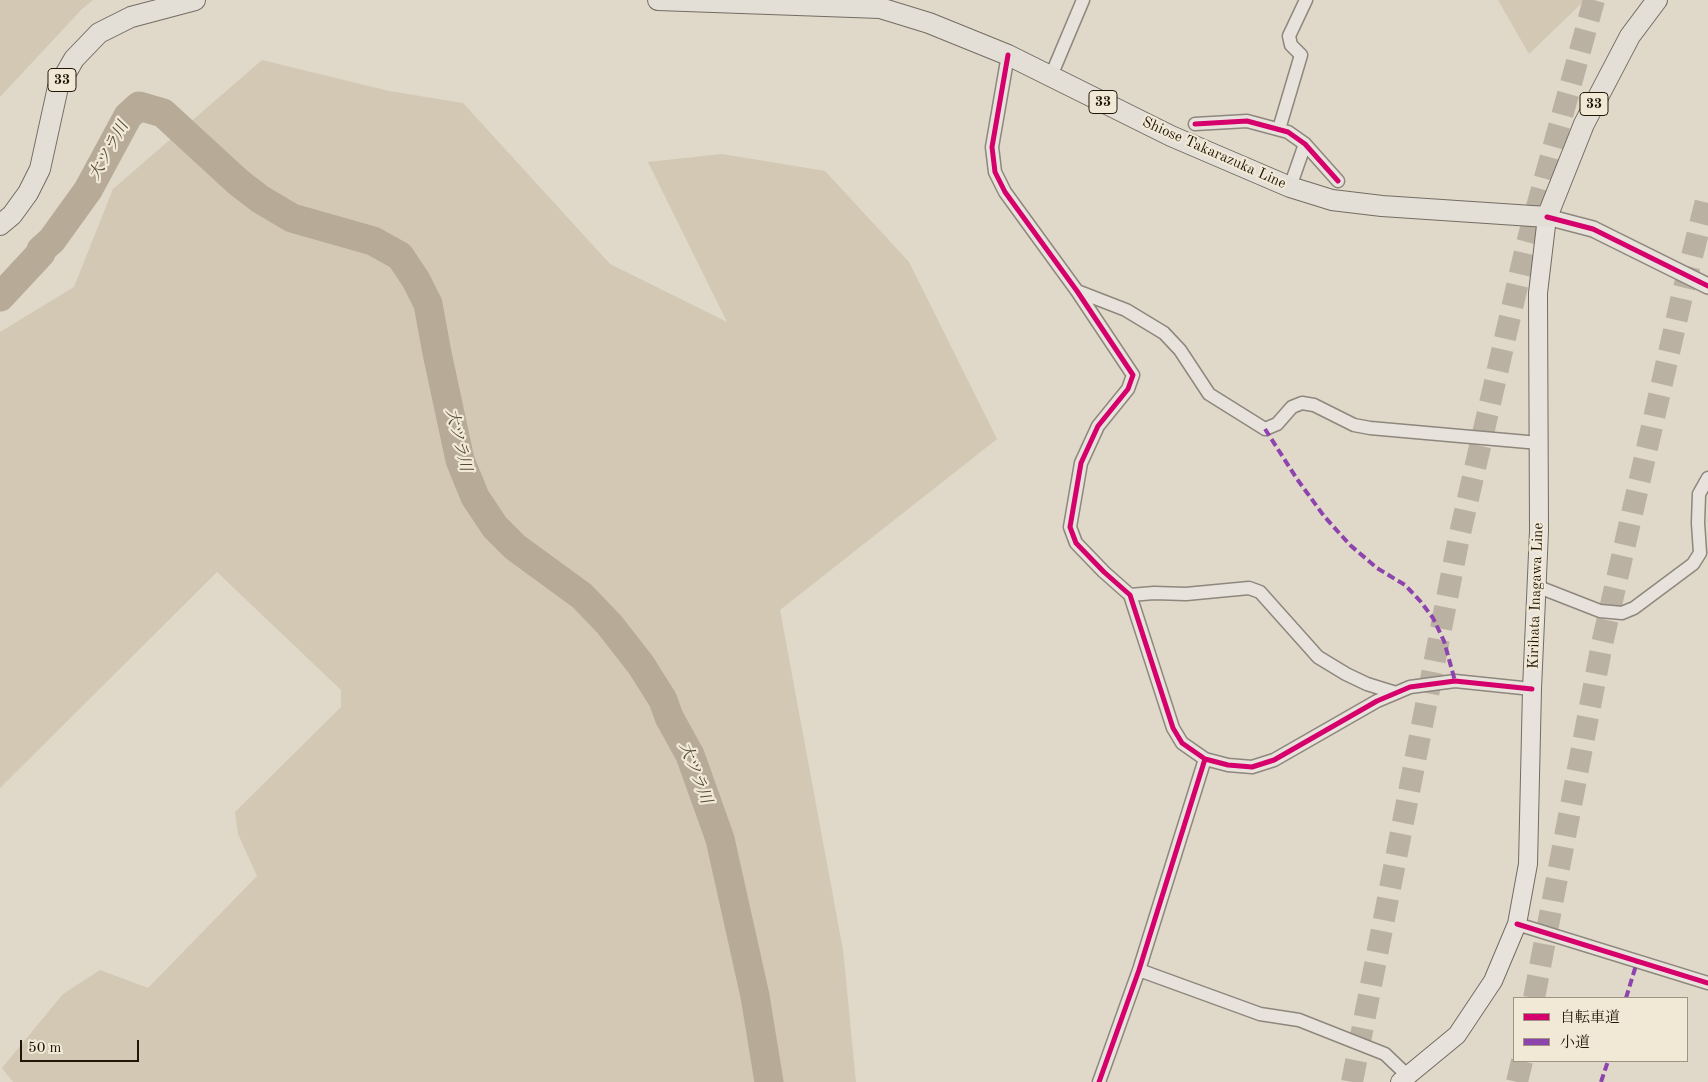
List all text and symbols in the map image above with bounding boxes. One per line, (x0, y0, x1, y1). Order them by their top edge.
road number: 33 (48, 68, 76, 92)
road number: 33 (1089, 90, 1117, 114)
road number: 33 (1580, 92, 1608, 116)
street label: Shiose Takarazuka Line (1139, 113, 1289, 193)
water label: 大ツラ川 (85, 118, 133, 184)
water label: 大ツラ川 (441, 407, 475, 473)
street label: Kirihata Inagawa Line (1524, 523, 1548, 669)
water label: 大ツラ川 (675, 740, 715, 806)
legend (1513, 997, 1688, 1062)
text: 自転車道 (1560, 1011, 1620, 1026)
scale bar (22, 1030, 141, 1062)
text: 小道 (1560, 1036, 1590, 1051)
text: 50 m (28, 1041, 62, 1056)

